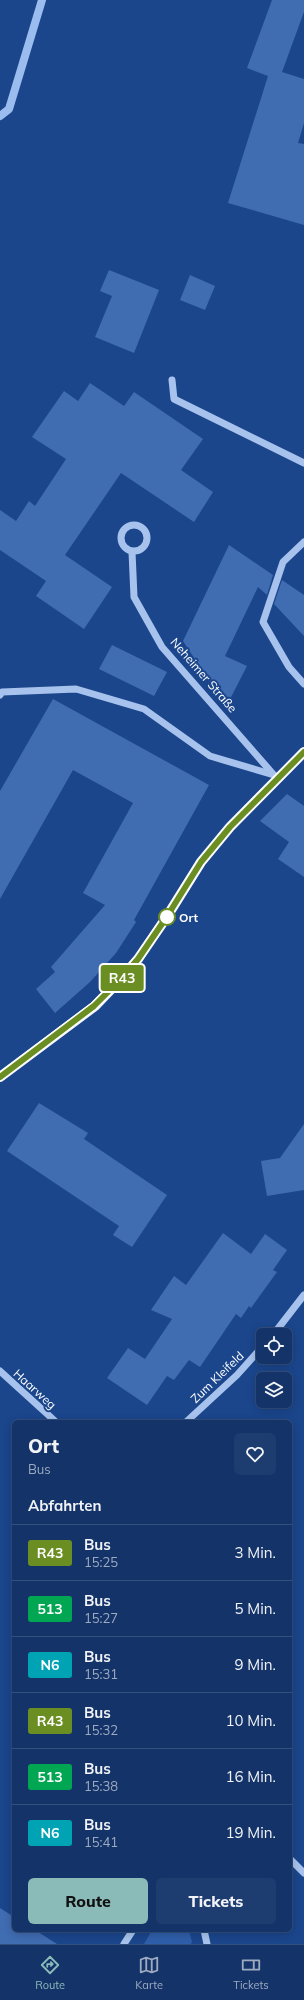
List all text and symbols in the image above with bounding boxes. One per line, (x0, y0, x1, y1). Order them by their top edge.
street label: Neheimer Straße (168, 635, 240, 715)
marker: Ort (158, 908, 176, 926)
place label: Ort (179, 910, 198, 925)
line badge: R43 (99, 965, 145, 991)
text: R43 (109, 969, 135, 987)
map controls (256, 1328, 292, 1408)
button: locate (256, 1328, 292, 1364)
street label: Zum Kleifeld (187, 1348, 247, 1406)
street label: Haarweg (11, 1366, 59, 1412)
button: layers (256, 1372, 292, 1408)
button: heart (234, 1433, 276, 1475)
text: Ort (28, 1434, 59, 1458)
text: Bus (28, 1461, 51, 1477)
text: Abfahrten (28, 1496, 101, 1515)
text: Bus (84, 1535, 111, 1554)
text: 3 Min. (234, 1543, 276, 1562)
text: R43 (37, 1544, 63, 1562)
text: 15:25 (84, 1554, 118, 1570)
text: Bus (84, 1591, 111, 1610)
text: 5 Min. (234, 1599, 276, 1618)
text: 513 (37, 1600, 63, 1618)
text: 15:27 (84, 1610, 118, 1626)
text: Bus (84, 1647, 111, 1666)
text: 9 Min. (234, 1655, 276, 1674)
text: N6 (41, 1656, 59, 1674)
text: 15:31 (84, 1666, 118, 1682)
text: Bus (84, 1703, 111, 1722)
text: 10 Min. (225, 1711, 276, 1730)
text: R43 (37, 1712, 63, 1730)
text: 15:32 (84, 1722, 118, 1738)
text: Bus (84, 1759, 111, 1778)
text: 16 Min. (225, 1767, 276, 1786)
text: 513 (37, 1768, 63, 1786)
text: 15:38 (84, 1778, 118, 1794)
text: Bus (84, 1815, 111, 1834)
text: 19 Min. (225, 1823, 276, 1842)
text: N6 (41, 1824, 59, 1842)
text: 15:41 (84, 1834, 118, 1850)
button: Route (28, 1878, 148, 1924)
button: Tickets (156, 1878, 276, 1924)
tab: Route (35, 1954, 65, 1992)
tab: Karte (135, 1954, 163, 1992)
tab: Tickets (233, 1954, 269, 1992)

